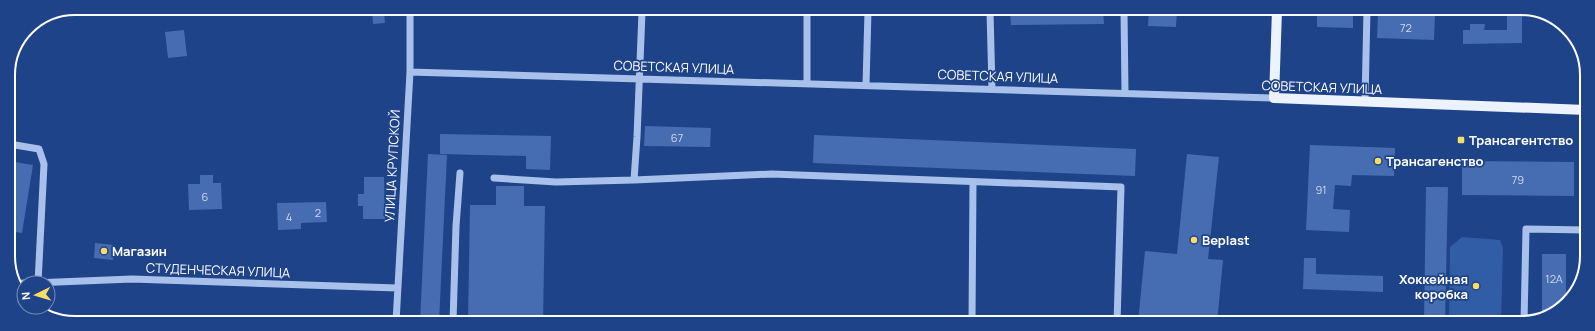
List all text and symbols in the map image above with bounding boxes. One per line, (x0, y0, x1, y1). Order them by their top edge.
house number: 72 (1400, 20, 1412, 35)
street label: СОВЕТСКАЯ УЛИЦА (613, 56, 735, 78)
street label: СОВЕТСКАЯ УЛИЦА (937, 65, 1059, 87)
street label: СОВЕТСКАЯ УЛИЦА (1261, 76, 1383, 98)
street label: УЛИЦА КРУПСКОЙ (380, 109, 404, 223)
house number: 67 (671, 130, 683, 145)
place label: Трансагентство (1469, 131, 1573, 149)
marker: Трансагентство (1456, 135, 1466, 145)
place label: Трансагенство (1386, 152, 1484, 170)
marker: Трансагенство (1373, 156, 1383, 166)
house number: 79 (1512, 172, 1524, 187)
house number: 91 (1315, 182, 1327, 197)
house number: 6 (202, 189, 209, 204)
house number: 2 (315, 205, 321, 220)
house number: 4 (286, 209, 292, 224)
place label: Beplast (1202, 231, 1250, 249)
marker: Beplast (1189, 235, 1199, 245)
place label: Магазин (112, 242, 167, 260)
marker: Магазин (99, 246, 109, 256)
street label: СТУДЕНЧЕСКАЯ УЛИЦА (146, 258, 290, 282)
place label: Хоккейная коробка (1399, 270, 1468, 303)
house number: 12А (1545, 271, 1563, 286)
north arrow (16, 275, 56, 315)
marker: Хоккейная коробка (1471, 281, 1481, 291)
text: N (18, 291, 33, 301)

